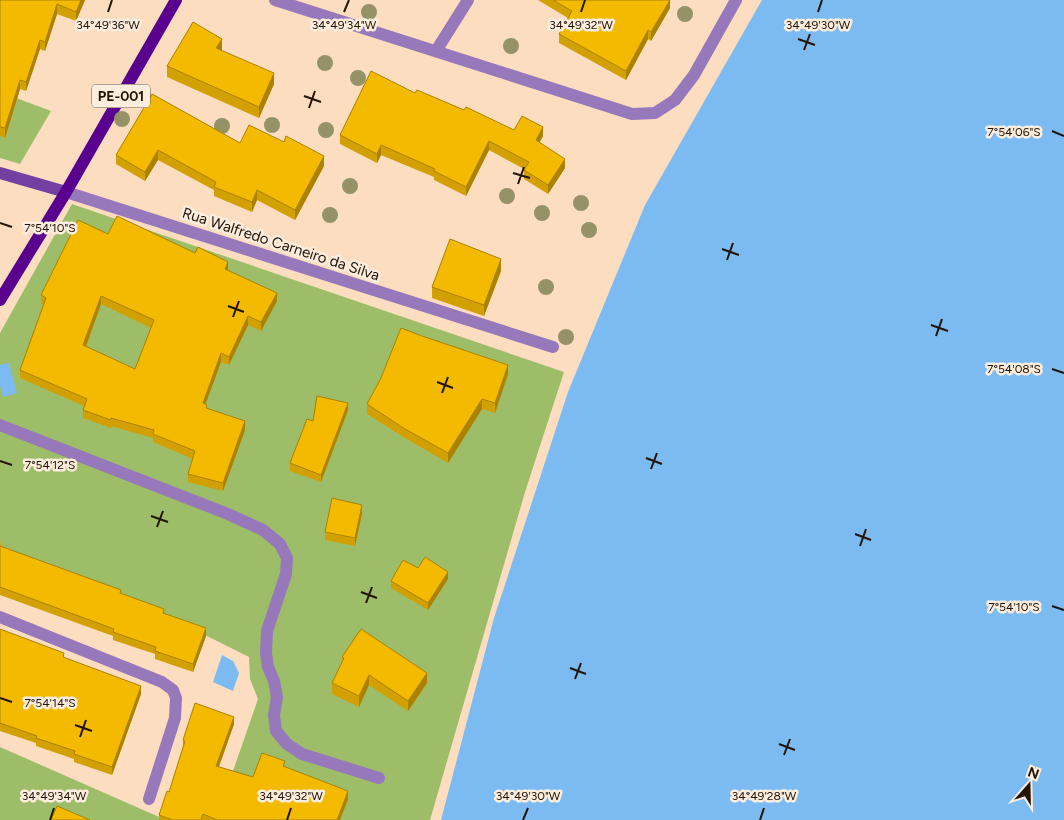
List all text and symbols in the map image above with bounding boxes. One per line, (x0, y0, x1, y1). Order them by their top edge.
text: 34°49'36"W (76, 18, 140, 32)
text: 34°49'34"W (312, 18, 377, 32)
text: 34°49'32"W (549, 18, 613, 32)
text: 34°49'30"W (786, 18, 851, 32)
road number: PE-001 (92, 84, 150, 108)
text: 7°54'06"S (987, 125, 1041, 139)
street label: Rua Walfredo Carneiro da Silva (180, 204, 382, 284)
text: 7°54'10"S (24, 221, 76, 235)
text: 7°54'08"S (987, 362, 1041, 376)
text: 7°54'12"S (25, 458, 75, 472)
text: 7°54'10"S (988, 600, 1040, 614)
text: 7°54'14"S (24, 696, 76, 710)
north arrow (1004, 760, 1054, 810)
text: N (1025, 763, 1041, 783)
text: 34°49'34"W (22, 789, 87, 803)
text: 34°49'32"W (259, 789, 323, 803)
text: 34°49'30"W (496, 789, 561, 803)
text: 34°49'28"W (732, 789, 797, 803)

